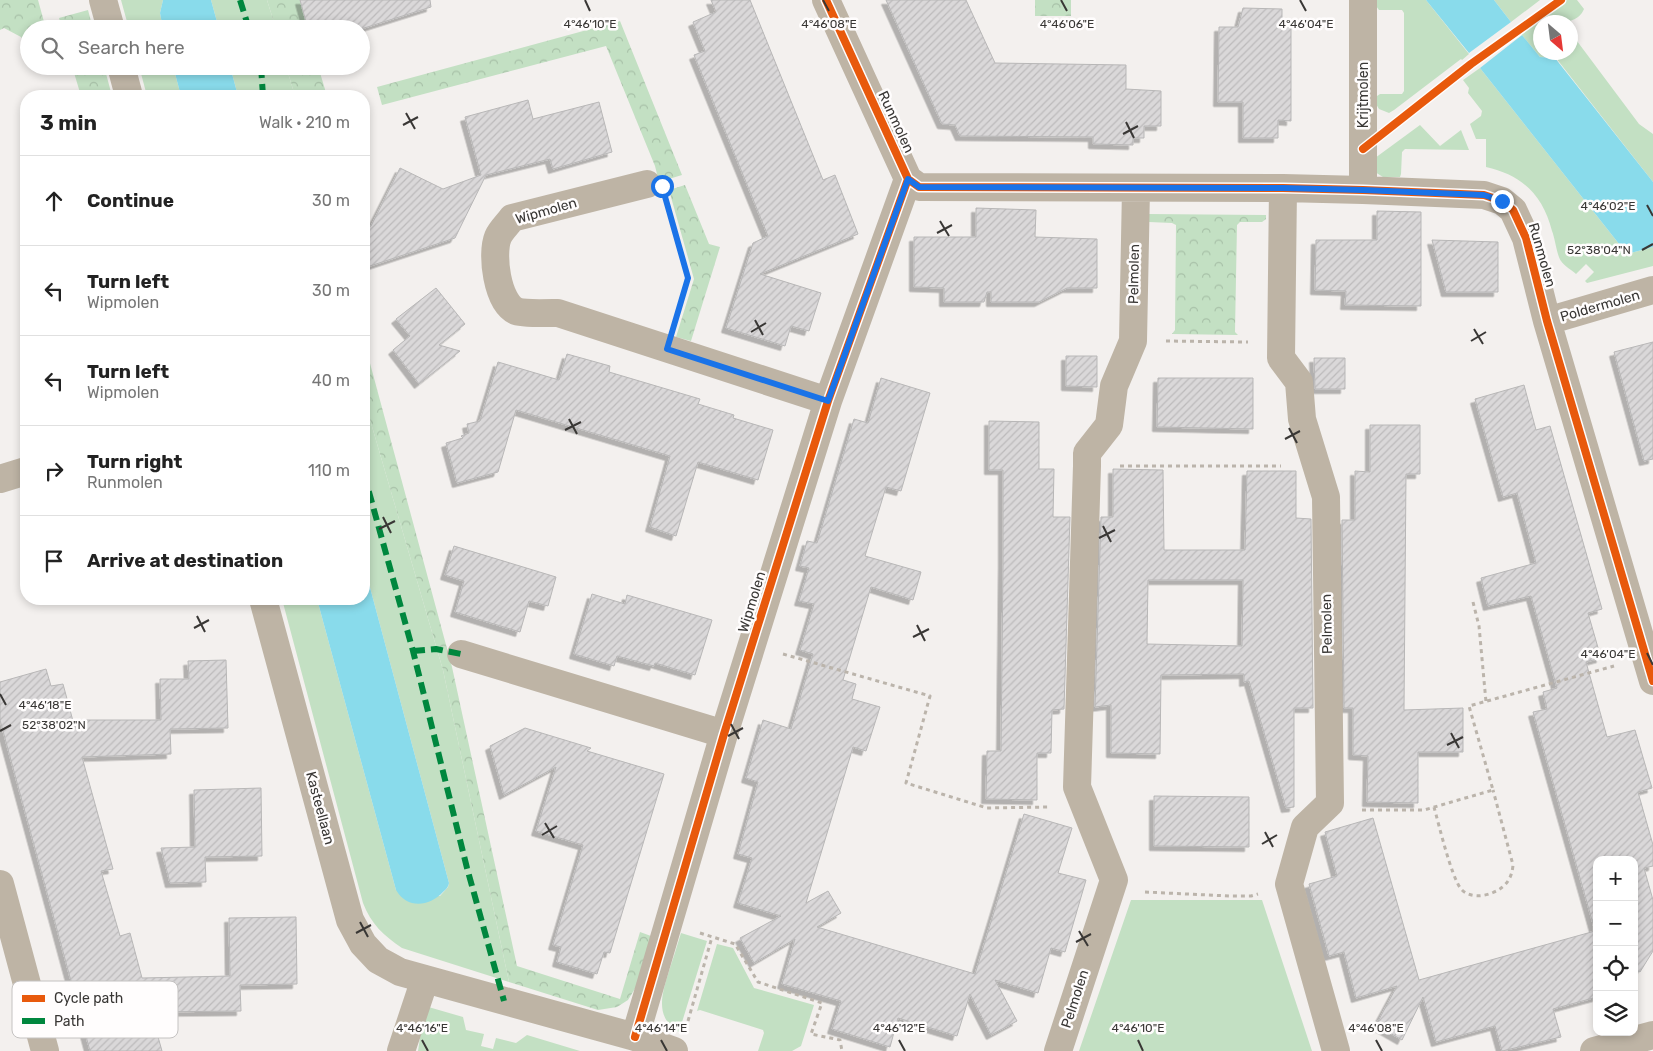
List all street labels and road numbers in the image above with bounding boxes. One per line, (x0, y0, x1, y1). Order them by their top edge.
street label: Krijtmolen (1355, 62, 1372, 128)
street label: Runmolen (874, 88, 918, 156)
street label: Wipmolen (513, 194, 579, 228)
street label: Runmolen (1525, 221, 1559, 289)
street label: Pelmolen (1125, 244, 1143, 304)
street label: Poldermolen (1558, 287, 1642, 325)
street label: Wipmolen (735, 569, 769, 635)
street label: Pelmolen (1318, 594, 1336, 654)
street label: Kasteellaan (302, 770, 338, 846)
street label: Pelmolen (1058, 968, 1092, 1030)

